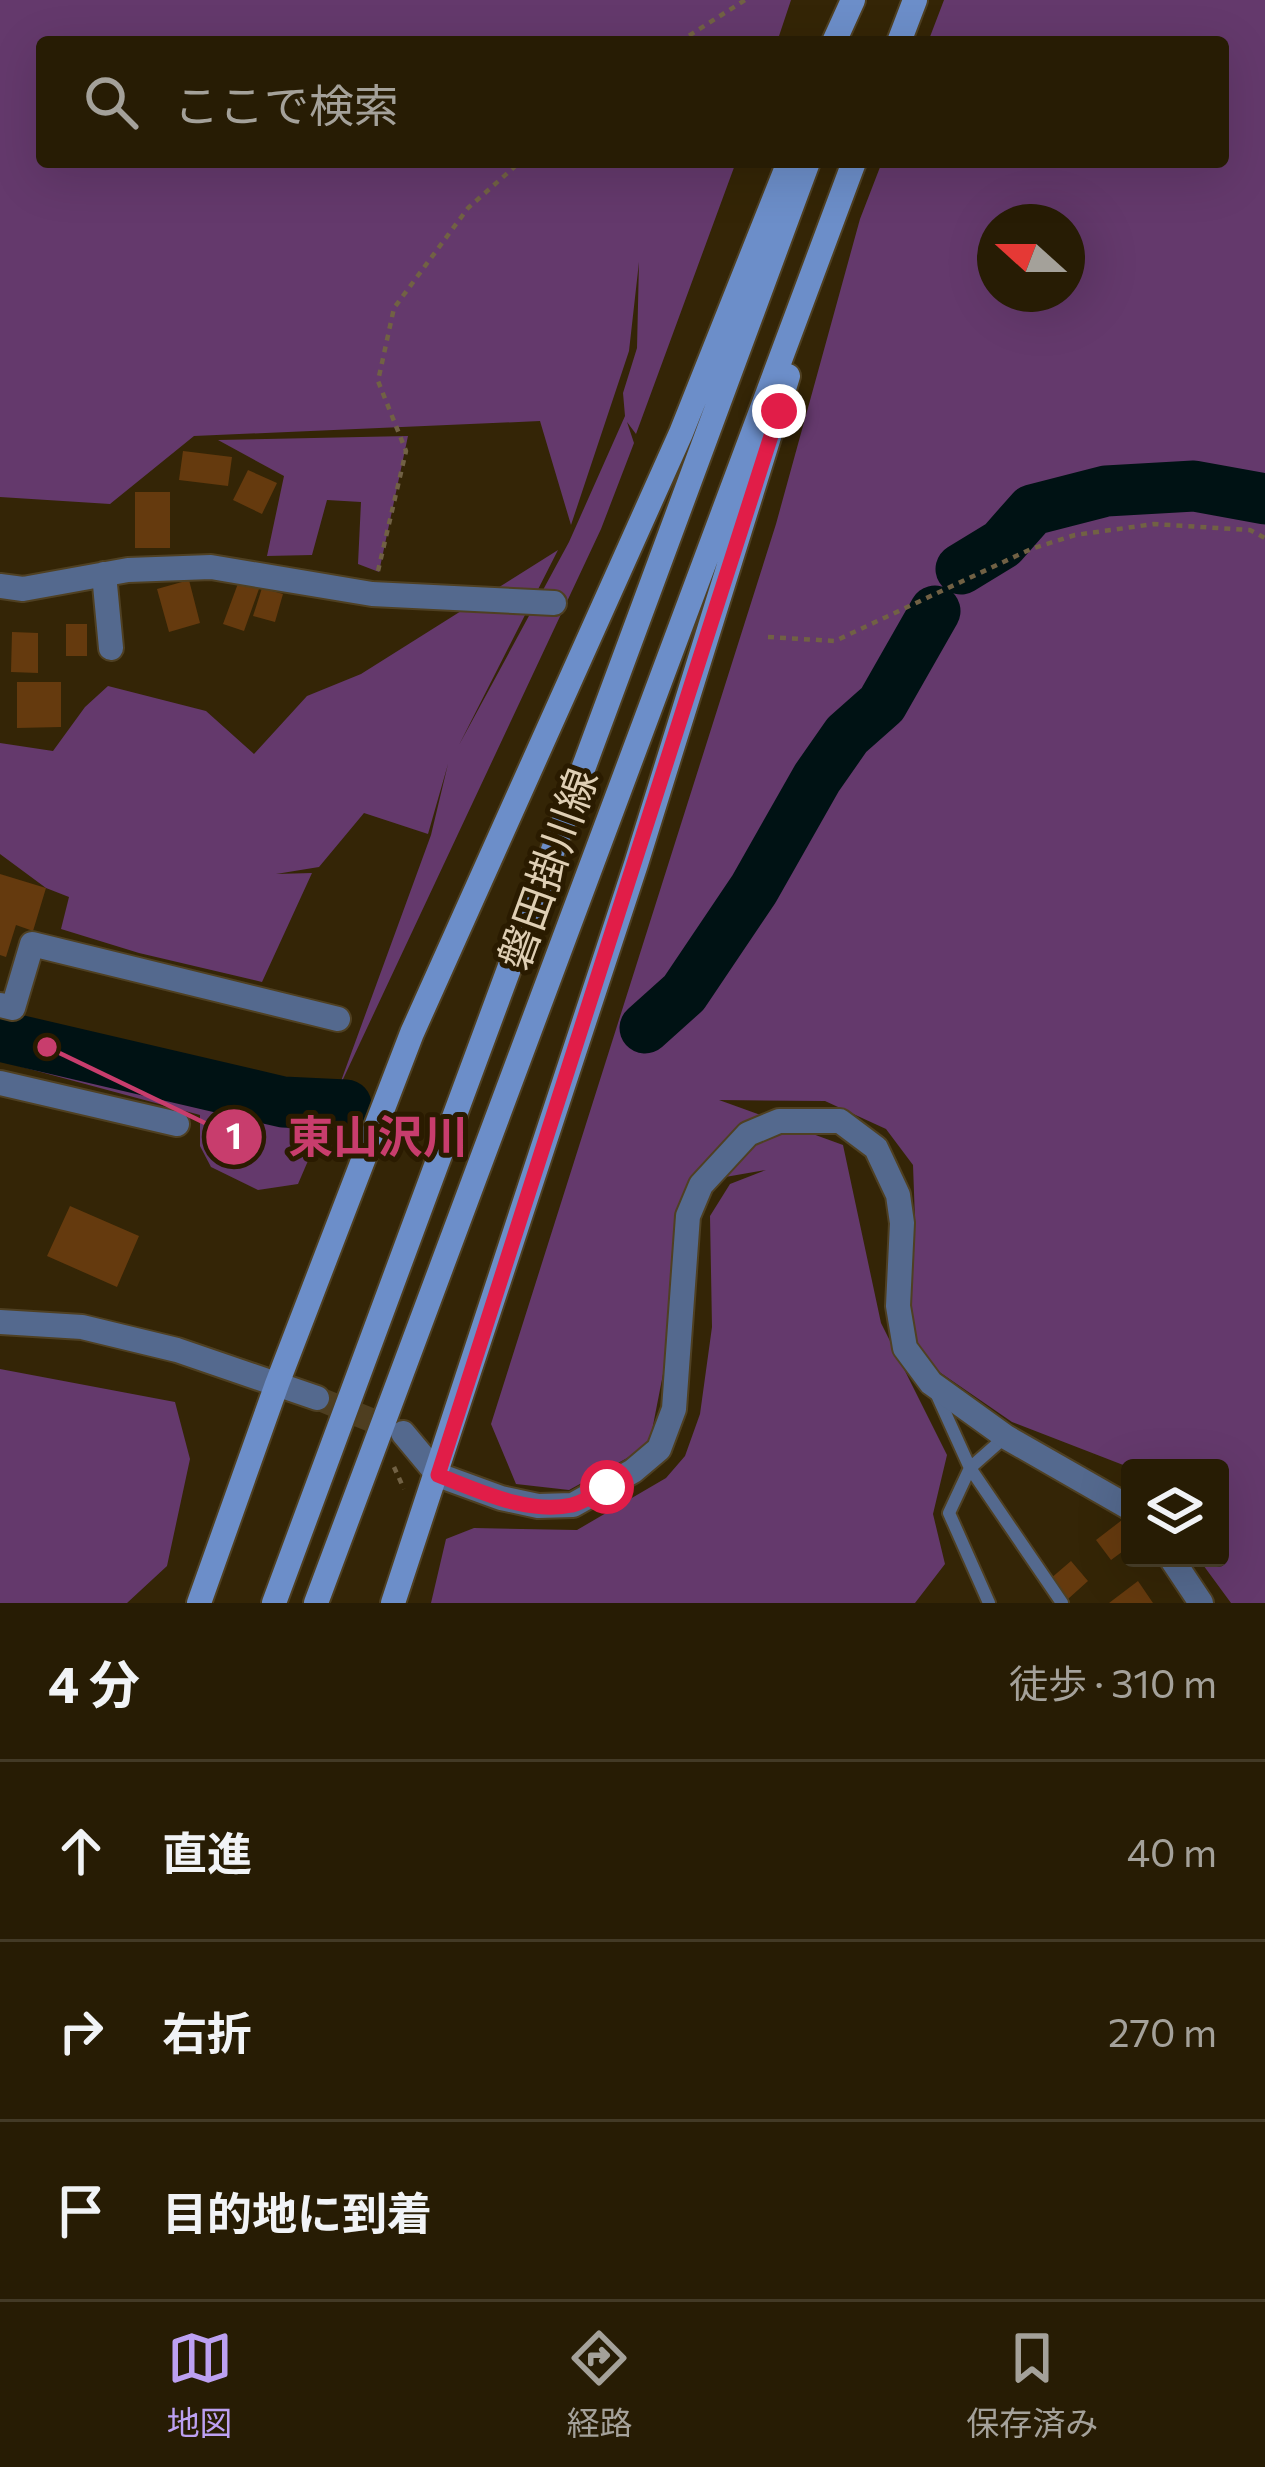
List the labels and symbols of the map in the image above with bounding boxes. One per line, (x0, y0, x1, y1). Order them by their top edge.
north arrow (977, 204, 1085, 312)
route end (752, 384, 806, 438)
street label: 磐田掛川線 (486, 761, 606, 976)
callout: 東山沢川 (204, 1096, 492, 1177)
text: 東山沢川 (288, 1107, 468, 1162)
text: 1 (226, 1112, 242, 1156)
route start (580, 1460, 634, 1514)

